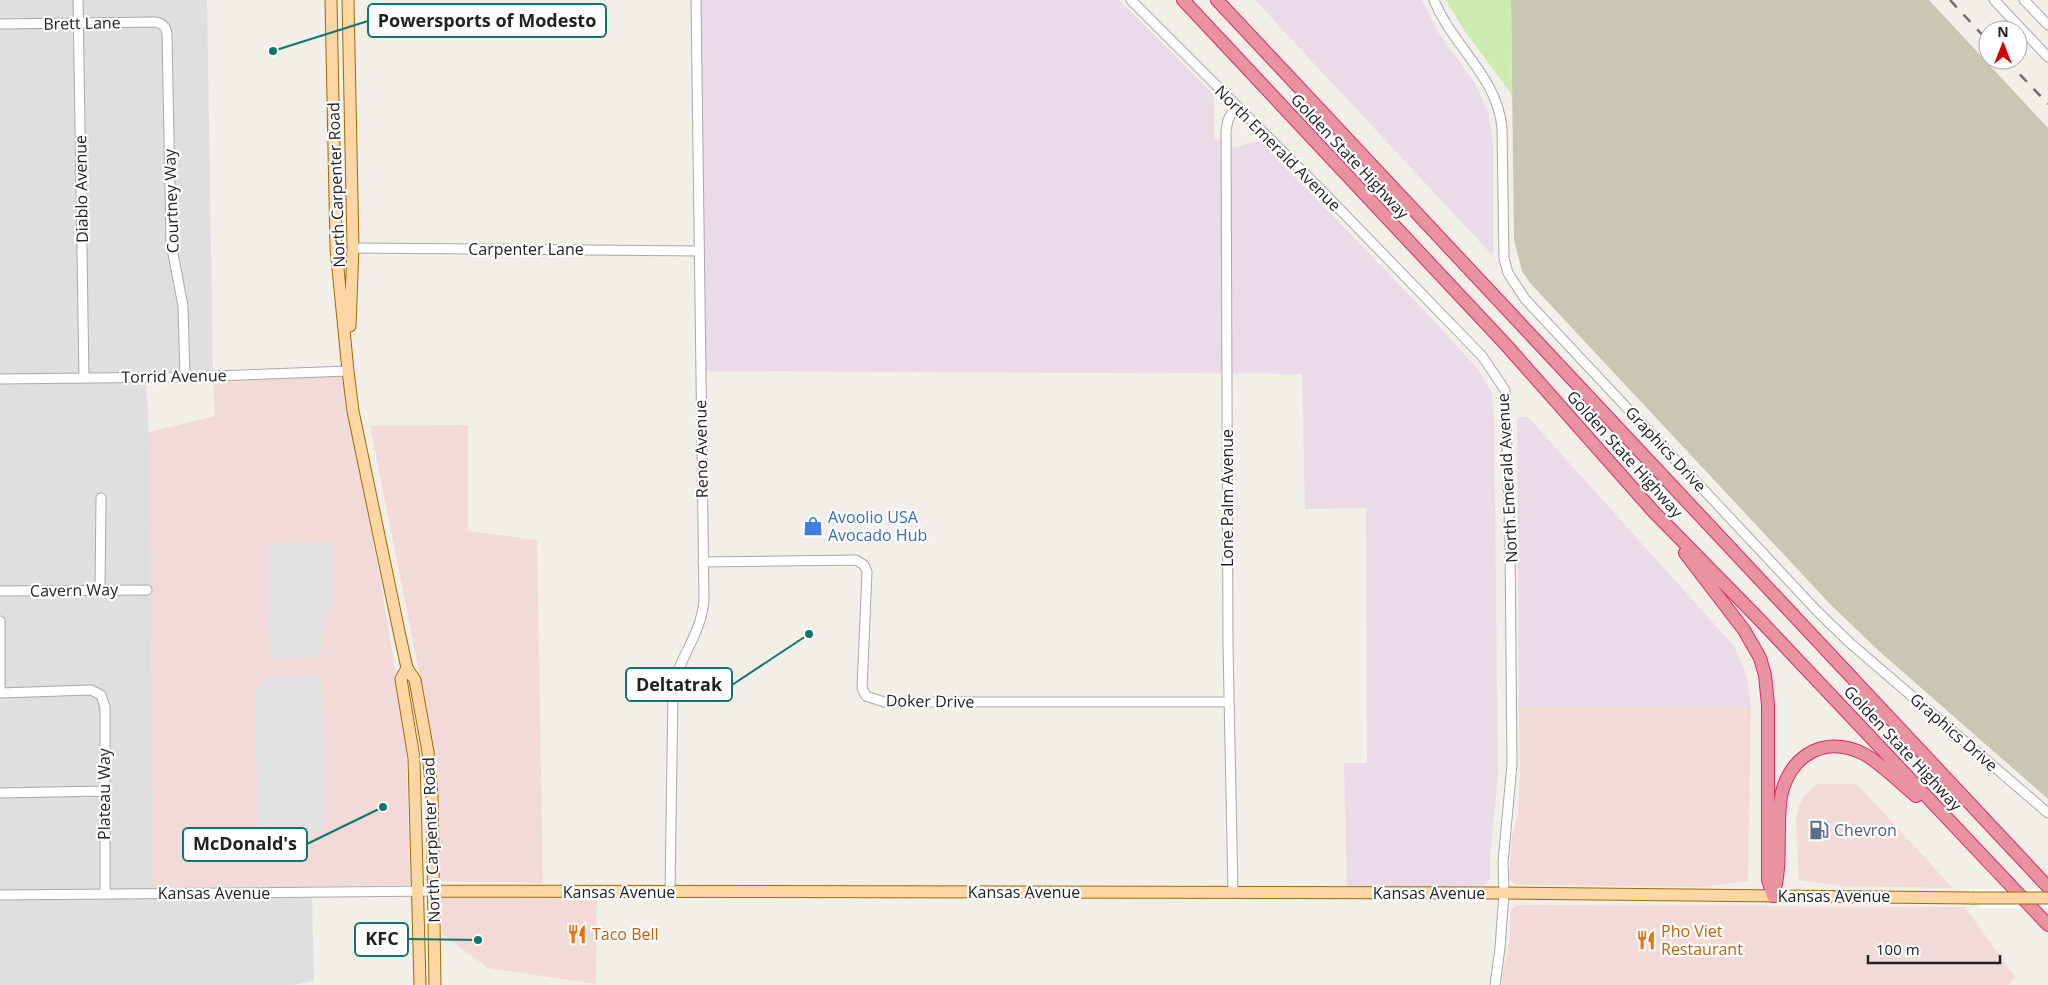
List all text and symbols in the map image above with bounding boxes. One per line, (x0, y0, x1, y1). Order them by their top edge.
callout: Powersports of Modesto (368, 4, 606, 37)
text: Powersports of Modesto (378, 8, 596, 32)
street label: Brett Lane (43, 11, 121, 35)
north arrow (1978, 20, 2028, 70)
text: N (1997, 22, 2009, 41)
street label: North Emerald Avenue (1210, 80, 1346, 216)
street label: Golden State Highway (1286, 89, 1415, 224)
street label: North Carpenter Road (322, 102, 350, 268)
street label: Diablo Avenue (69, 135, 93, 243)
street label: Courtney Way (158, 147, 184, 254)
street label: Carpenter Lane (468, 238, 584, 260)
street label: Torrid Avenue (121, 364, 227, 388)
street label: Golden State Highway (1562, 386, 1689, 523)
street label: North Emerald Avenue (1492, 393, 1522, 563)
street label: Reno Avenue (689, 400, 713, 498)
street label: Graphics Drive (1621, 402, 1711, 496)
street label: Lone Palm Avenue (1216, 429, 1238, 567)
place label: Avoolio USA Avocado Hub (828, 506, 927, 546)
shop icon: Avoolio USA Avocado Hub (802, 515, 824, 537)
street label: Cavern Way (30, 578, 119, 602)
callout: Deltatrak (626, 668, 732, 701)
text: Deltatrak (636, 672, 723, 696)
street label: Golden State Highway (1839, 681, 1968, 816)
street label: Graphics Drive (1906, 688, 2002, 776)
street label: Doker Drive (886, 689, 974, 713)
street label: Plateau Way (93, 747, 115, 840)
street label: North Carpenter Road (417, 757, 445, 923)
fuel station icon: Chevron (1808, 819, 1830, 841)
place label: Chevron (1834, 819, 1897, 841)
callout: McDonald's (183, 828, 307, 861)
text: McDonald's (193, 831, 297, 855)
street label: Kansas Avenue (563, 881, 675, 903)
street label: Kansas Avenue (968, 881, 1080, 903)
street label: Kansas Avenue (158, 882, 270, 904)
street label: Kansas Avenue (1373, 882, 1485, 904)
street label: Kansas Avenue (1778, 885, 1890, 907)
place label: Pho Viet Restaurant (1661, 920, 1743, 960)
callout: KFC (355, 923, 408, 956)
restaurant icon: Taco Bell (566, 923, 588, 945)
place label: Taco Bell (592, 923, 659, 945)
text: KFC (365, 926, 399, 950)
restaurant icon: Pho Viet Restaurant (1635, 929, 1657, 951)
scale bar (1868, 932, 2000, 964)
text: 100 m (1876, 939, 1920, 959)

